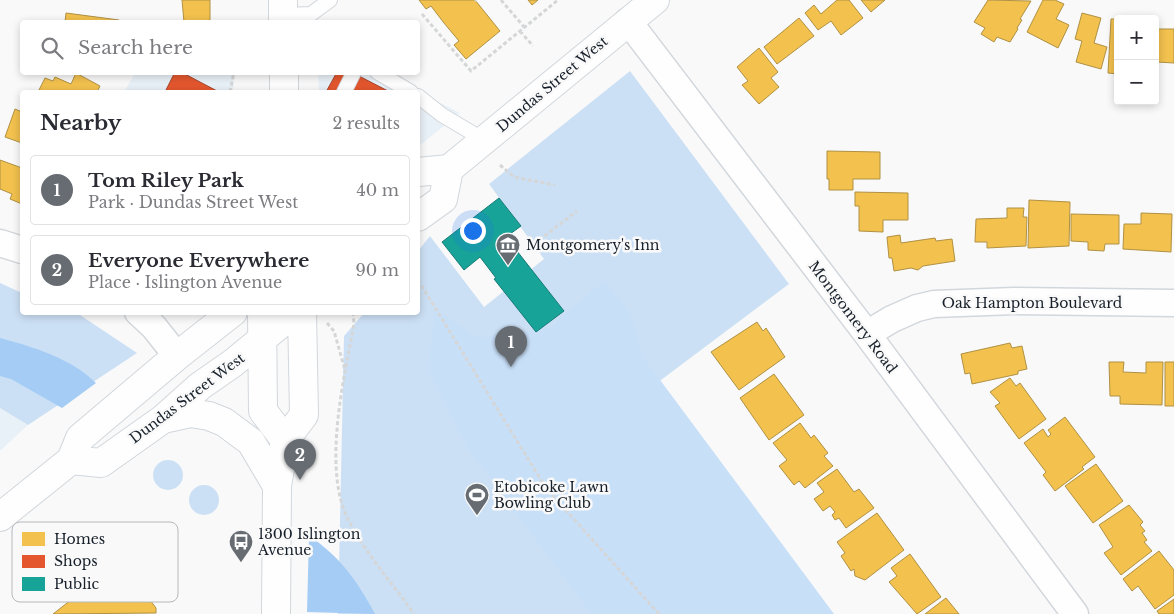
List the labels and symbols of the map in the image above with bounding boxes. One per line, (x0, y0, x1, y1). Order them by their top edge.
street label: Dundas Street West (493, 32, 612, 136)
your location (460, 218, 486, 244)
museum icon: Montgomery's Inn (495, 232, 521, 266)
place label: Montgomery's Inn (526, 236, 660, 254)
street label: Montgomery Road (805, 257, 901, 377)
street label: Oak Hampton Boulevard (942, 294, 1123, 312)
pin: 1 (495, 326, 527, 367)
street label: Dundas Street West (126, 348, 249, 447)
pin: 2 (284, 439, 316, 480)
place label: Etobicoke Lawn Bowling Club (494, 478, 609, 512)
sports icon: Etobicoke Lawn Bowling Club (464, 482, 490, 516)
legend (12, 522, 178, 602)
place label: 1300 Islington Avenue (257, 525, 361, 559)
bus stop icon: 1300 Islington Avenue (228, 529, 254, 563)
text: Homes (54, 530, 105, 548)
text: Shops (54, 552, 98, 570)
text: Public (54, 575, 99, 593)

